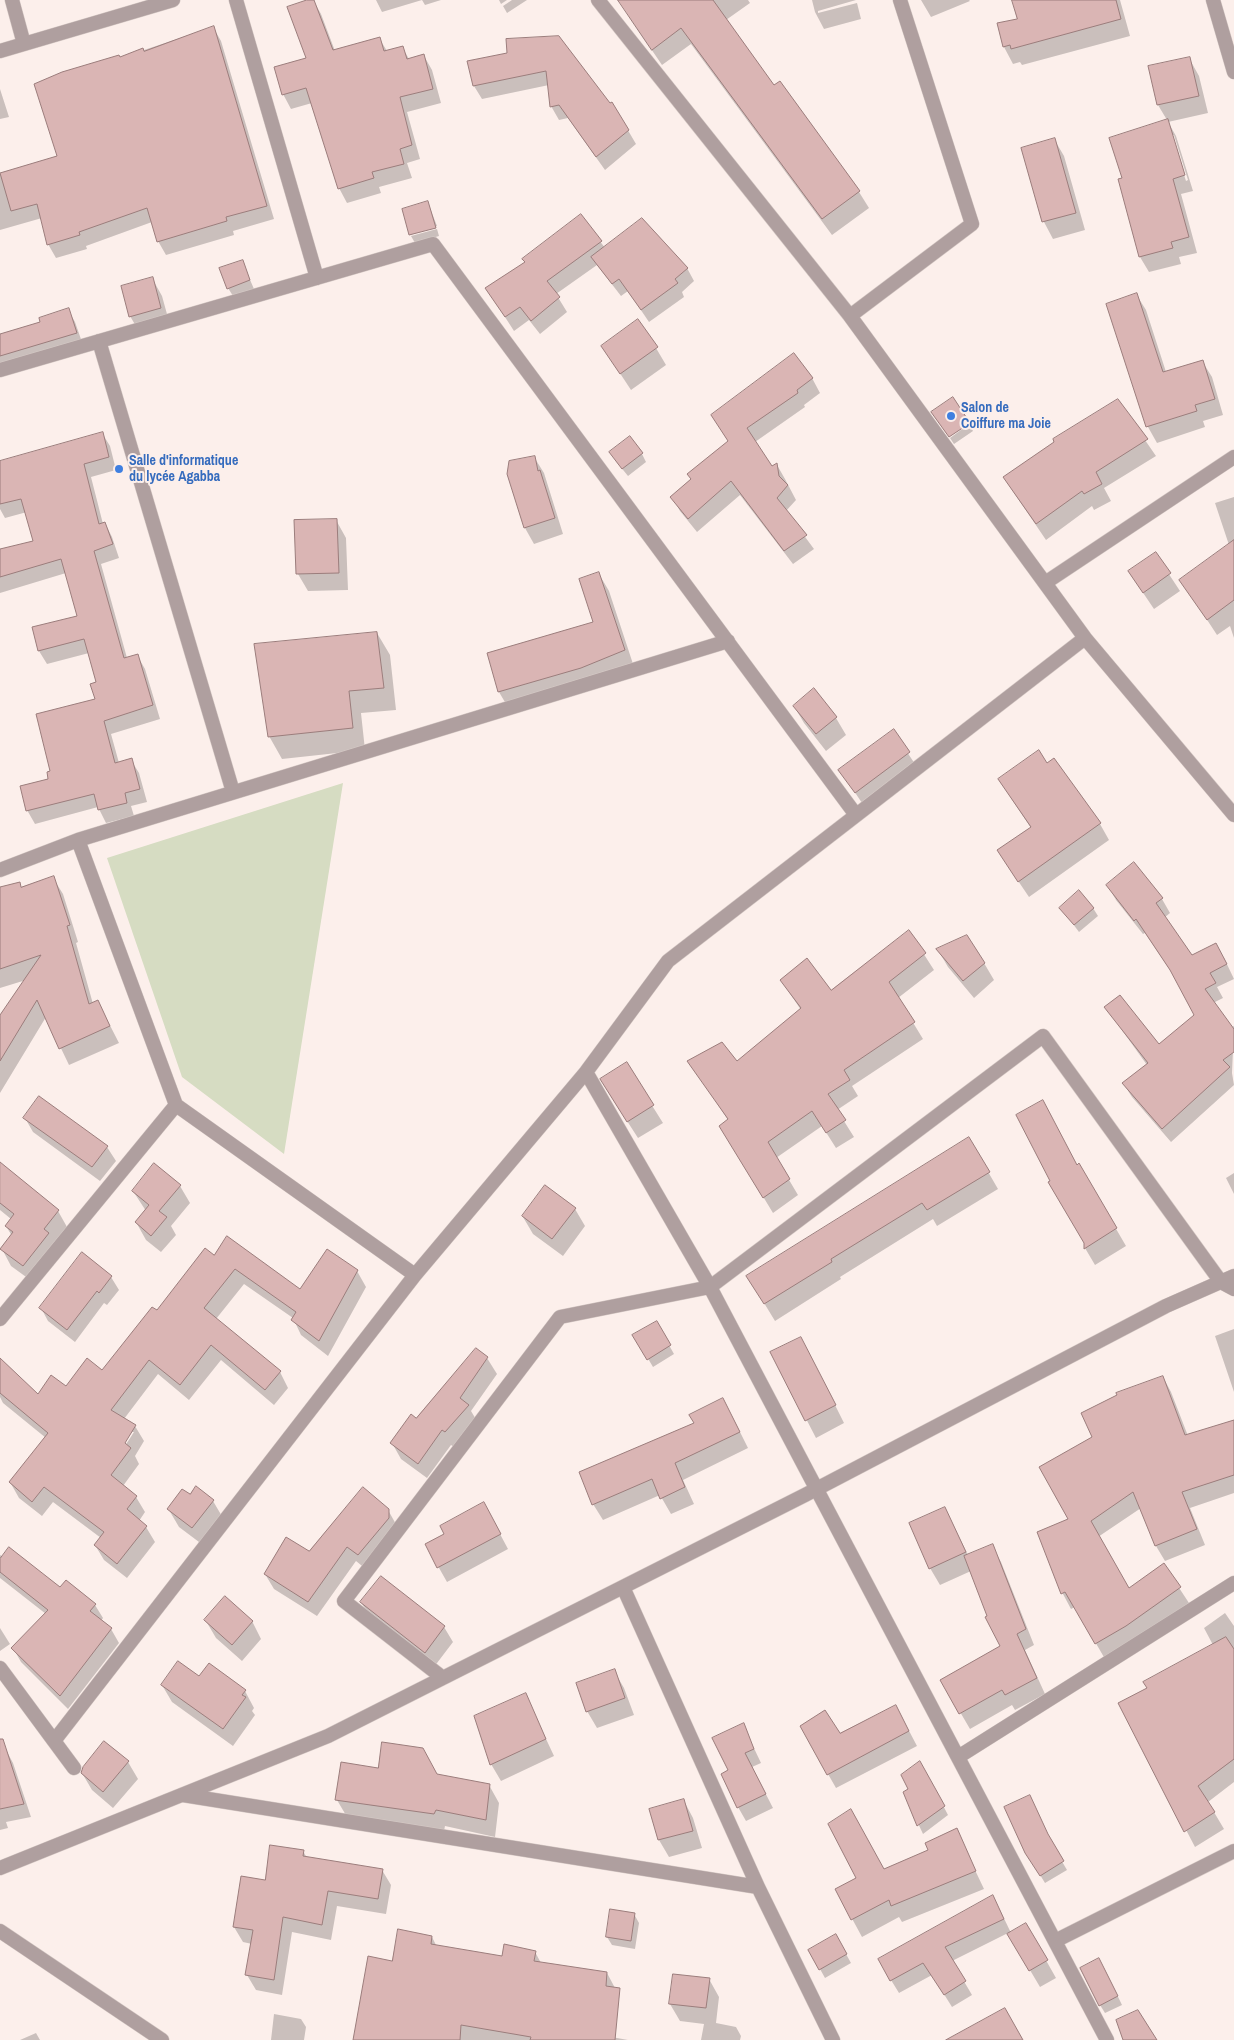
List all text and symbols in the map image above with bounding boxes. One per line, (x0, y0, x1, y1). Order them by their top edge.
place label: Salon de Coiffure ma Joie (961, 400, 1051, 432)
marker: Salon de Coiffure ma Joie (945, 410, 957, 422)
place label: Salle d'informatique du lycée Agabba (129, 453, 238, 486)
marker: Salle d'informatique du lycée Agabba (113, 463, 125, 475)

